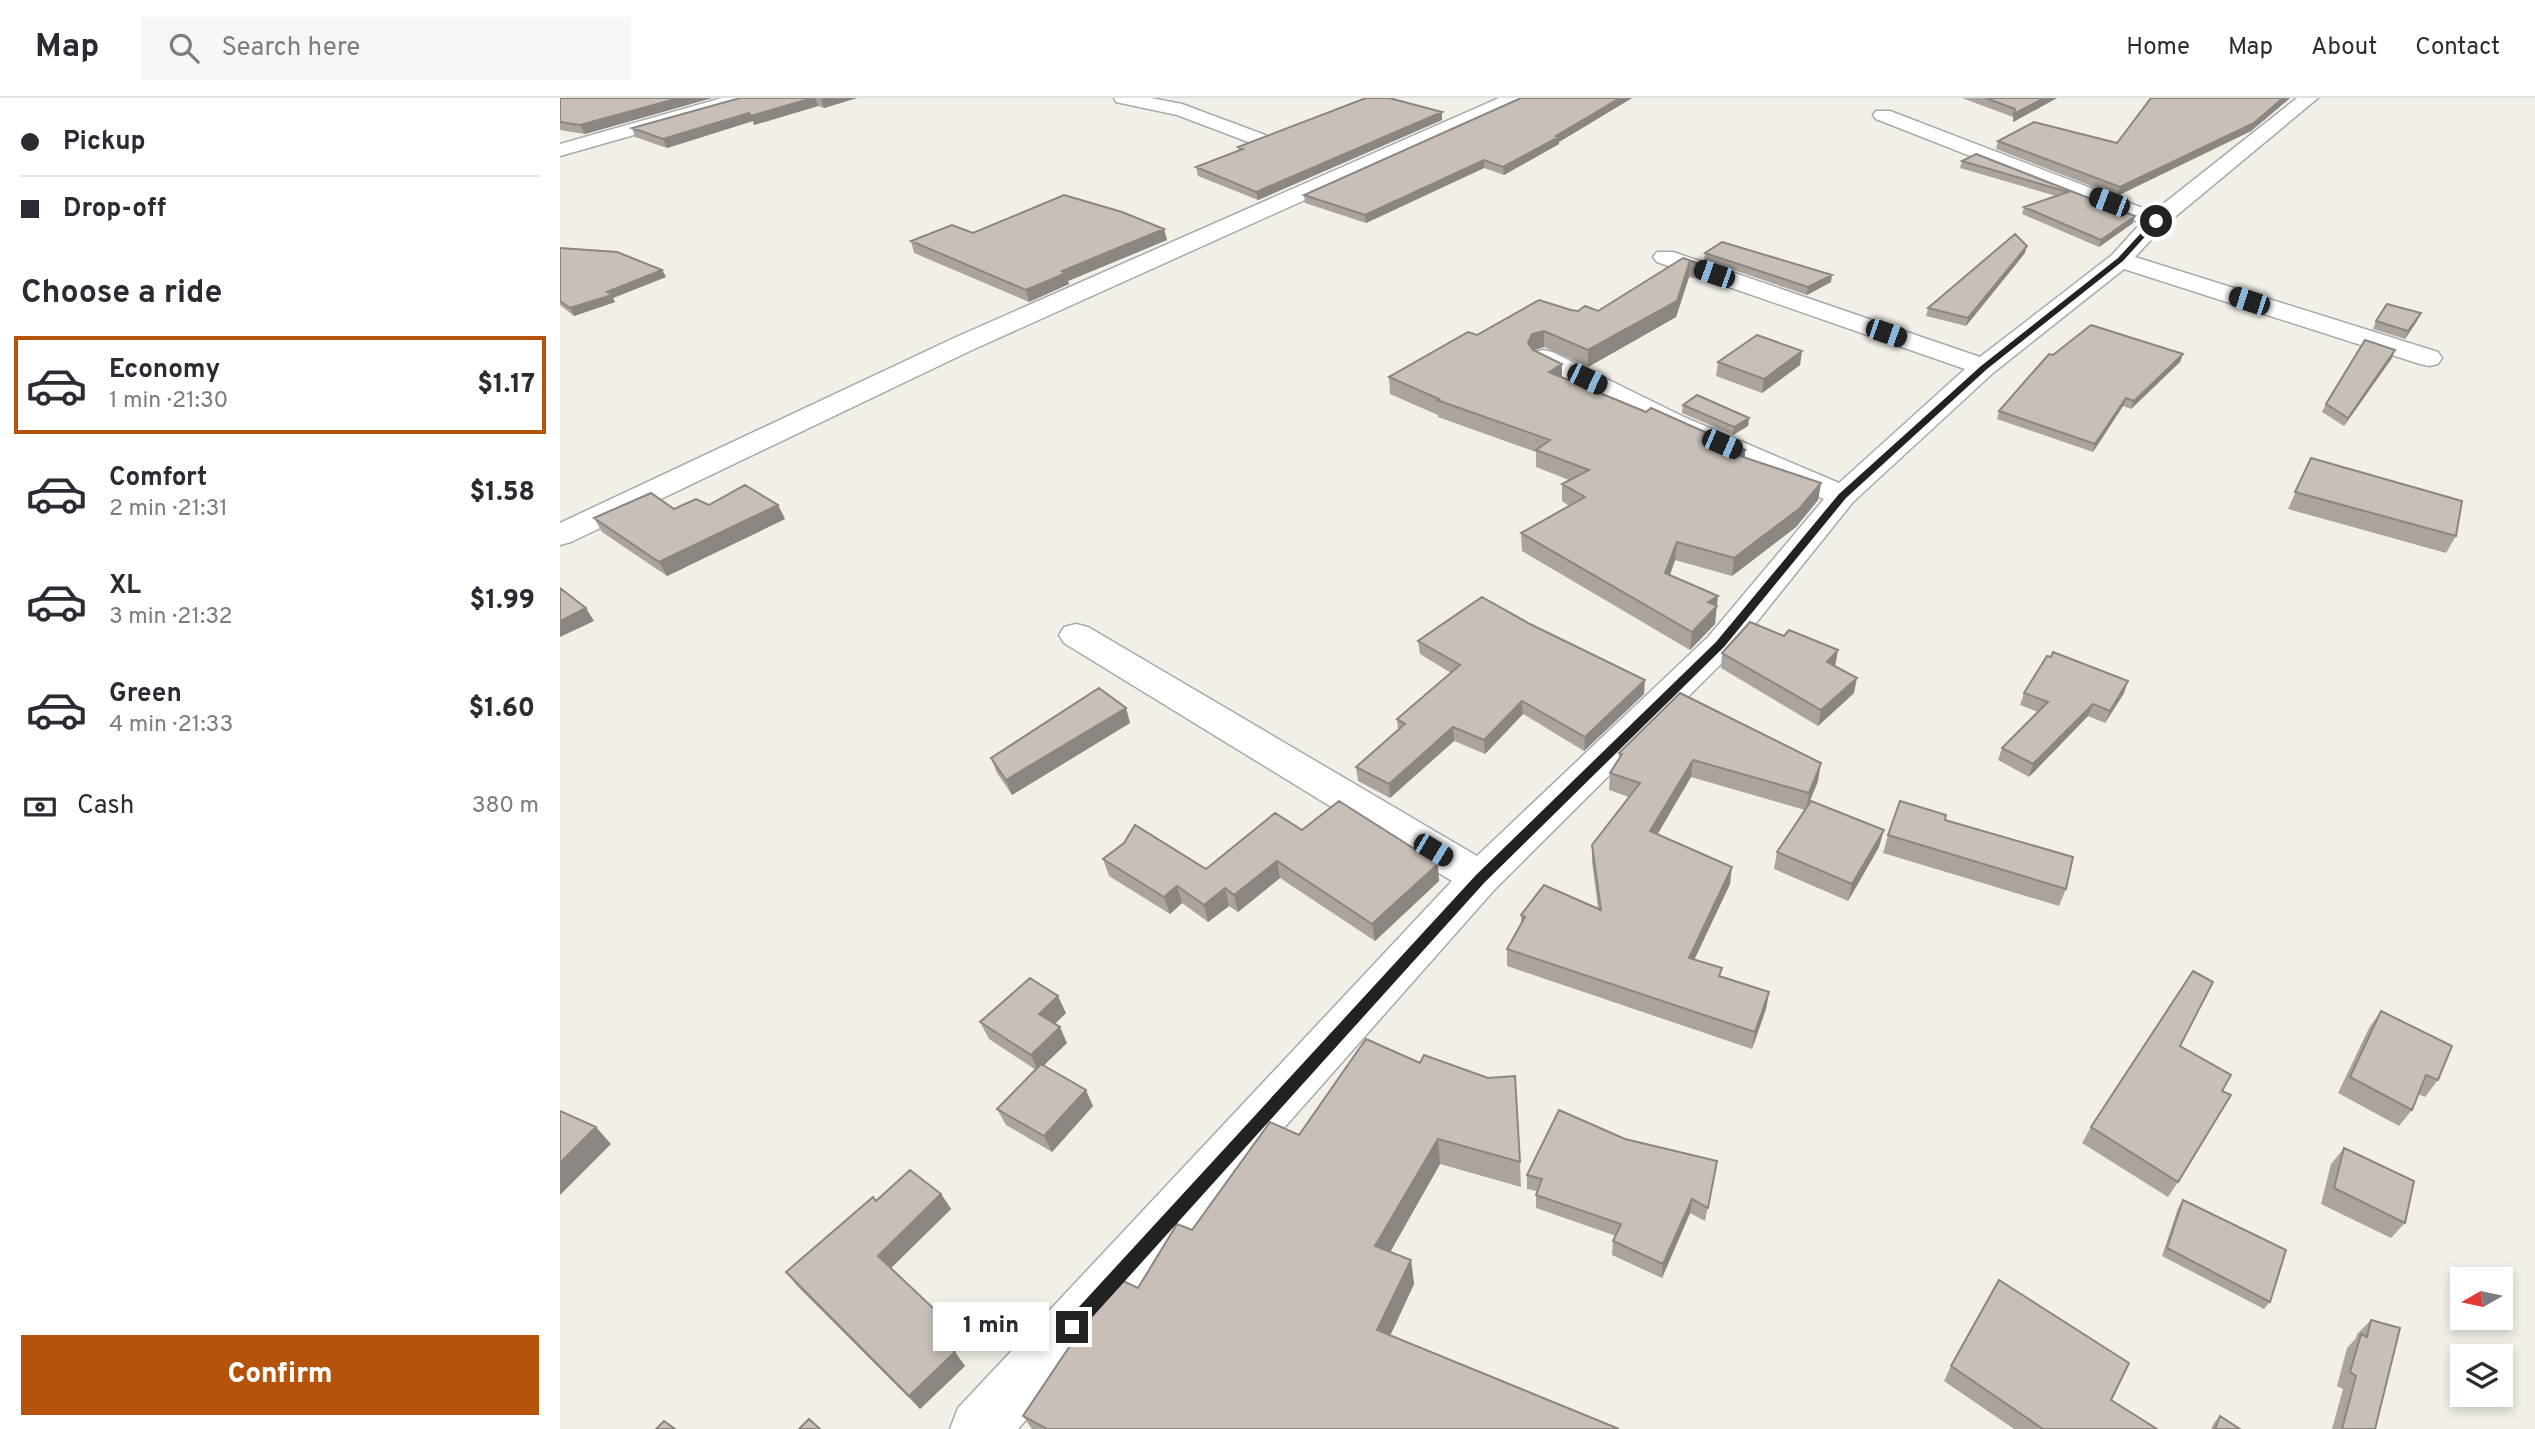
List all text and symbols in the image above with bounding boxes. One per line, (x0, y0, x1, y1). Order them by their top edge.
search box (141, 17, 631, 80)
text: Map (35, 27, 99, 69)
icon: search (165, 29, 203, 67)
text: Search here (221, 32, 360, 65)
text: Home (2126, 33, 2190, 63)
text: Map (2228, 33, 2273, 63)
text: About (2311, 33, 2377, 63)
text: Contact (2415, 33, 2500, 63)
text: Pickup (63, 126, 146, 159)
car (2086, 185, 2133, 219)
text: Drop-off (63, 193, 166, 226)
route start (2140, 205, 2172, 237)
car (1691, 257, 1738, 291)
text: Choose a ride (21, 274, 222, 314)
car (2226, 285, 2273, 317)
car (1863, 316, 1910, 350)
icon: car (25, 354, 88, 417)
text: Economy (109, 354, 220, 387)
car (1564, 360, 1611, 398)
text: $1.17 (477, 369, 535, 402)
text: 1 min · 21:30 (109, 387, 228, 416)
car (1699, 426, 1746, 462)
icon: car (25, 462, 88, 525)
text: Comfort (109, 462, 207, 495)
text: $1.58 (470, 477, 535, 510)
text: 2 min · 21:31 (109, 495, 228, 524)
icon: car (25, 570, 88, 633)
text: XL (109, 570, 141, 603)
text: $1.99 (470, 585, 535, 618)
text: 3 min · 21:32 (109, 603, 233, 632)
icon: car (25, 678, 88, 741)
text: Green (109, 678, 182, 711)
text: $1.60 (468, 693, 535, 726)
text: 4 min · 21:33 (109, 711, 233, 740)
icon: cash (21, 788, 59, 826)
text: Cash (77, 790, 134, 823)
text: 380 m (472, 792, 539, 821)
car (1410, 830, 1457, 870)
north arrow (2450, 1267, 2513, 1330)
map controls (2450, 1267, 2513, 1407)
callout: 1 min (932, 1302, 1048, 1352)
route end (1056, 1311, 1088, 1343)
text: 1 min (963, 1312, 1019, 1341)
button: Confirm (21, 1335, 539, 1415)
button: layers (2450, 1344, 2513, 1407)

